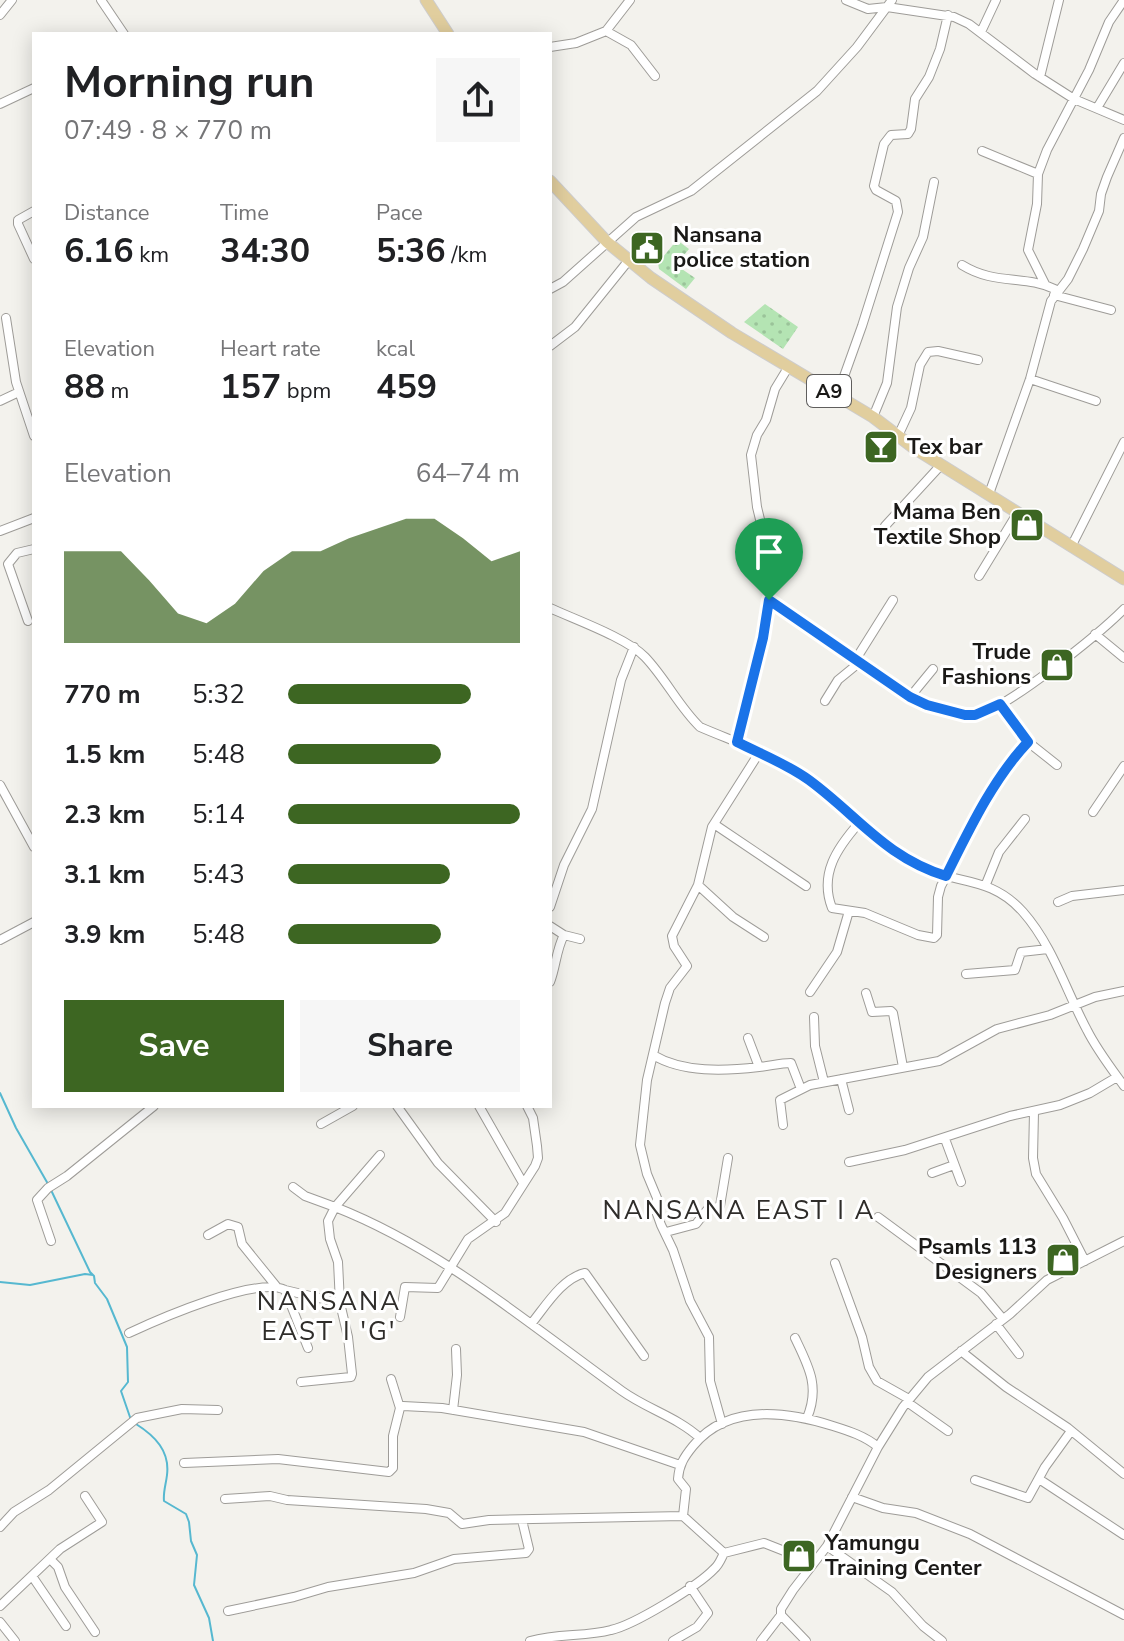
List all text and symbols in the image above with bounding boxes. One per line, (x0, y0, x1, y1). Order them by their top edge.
text: Morning run (64, 53, 314, 113)
button: share (436, 58, 520, 142)
text: 07:49 · 8 × 770 m (64, 113, 272, 148)
text: Distance (64, 198, 149, 228)
text: Time (220, 198, 269, 228)
text: Pace (376, 198, 423, 228)
place label: Nansana police station (673, 220, 810, 275)
text: 6.16 (64, 228, 134, 274)
text: 34:30 (220, 228, 310, 274)
text: 5:36 (376, 228, 446, 274)
public building icon: Nansana police station (628, 229, 666, 267)
text: km (134, 240, 169, 270)
text: /km (446, 240, 487, 270)
text: Elevation (64, 334, 155, 364)
text: Heart rate (220, 334, 321, 364)
text: kcal (376, 334, 415, 364)
text: 88 (64, 364, 105, 410)
text: 157 (220, 364, 281, 410)
text: 459 (376, 364, 437, 410)
road number: A9 (807, 375, 851, 407)
text: m (105, 376, 129, 406)
text: bpm (281, 376, 331, 406)
bar icon: Tex bar (862, 428, 900, 466)
place label: Tex bar (907, 432, 983, 462)
text: Elevation (64, 456, 172, 491)
text: 64–74 m (416, 456, 520, 491)
place label: Mama Ben Textile Shop (874, 497, 1001, 552)
shop icon: Mama Ben Textile Shop (1008, 506, 1046, 544)
pin (735, 518, 803, 600)
icon: arrive (747, 530, 791, 574)
place label: Trude Fashions (942, 637, 1031, 692)
shop icon: Trude Fashions (1038, 646, 1076, 684)
text: 770 m (64, 677, 141, 712)
text: 5:32 (192, 677, 245, 712)
text: 1.5 km (64, 737, 145, 772)
text: 5:48 (192, 737, 245, 772)
text: 2.3 km (64, 797, 145, 832)
text: 5:14 (192, 797, 245, 832)
text: 3.1 km (64, 857, 145, 892)
text: 5:43 (192, 857, 245, 892)
text: 3.9 km (64, 917, 145, 952)
text: 5:48 (192, 917, 245, 952)
button: Save (64, 1000, 284, 1092)
button: Share (300, 1000, 520, 1092)
district label: NANSANA EAST I A (602, 1193, 876, 1228)
place label: Psamls 113 Designers (918, 1232, 1037, 1287)
shop icon: Psamls 113 Designers (1044, 1241, 1082, 1279)
district label: NANSANA EAST I 'G' (257, 1284, 401, 1349)
place label: Yamungu Training Center (824, 1528, 982, 1583)
shop icon: Yamungu Training Center (780, 1537, 818, 1575)

